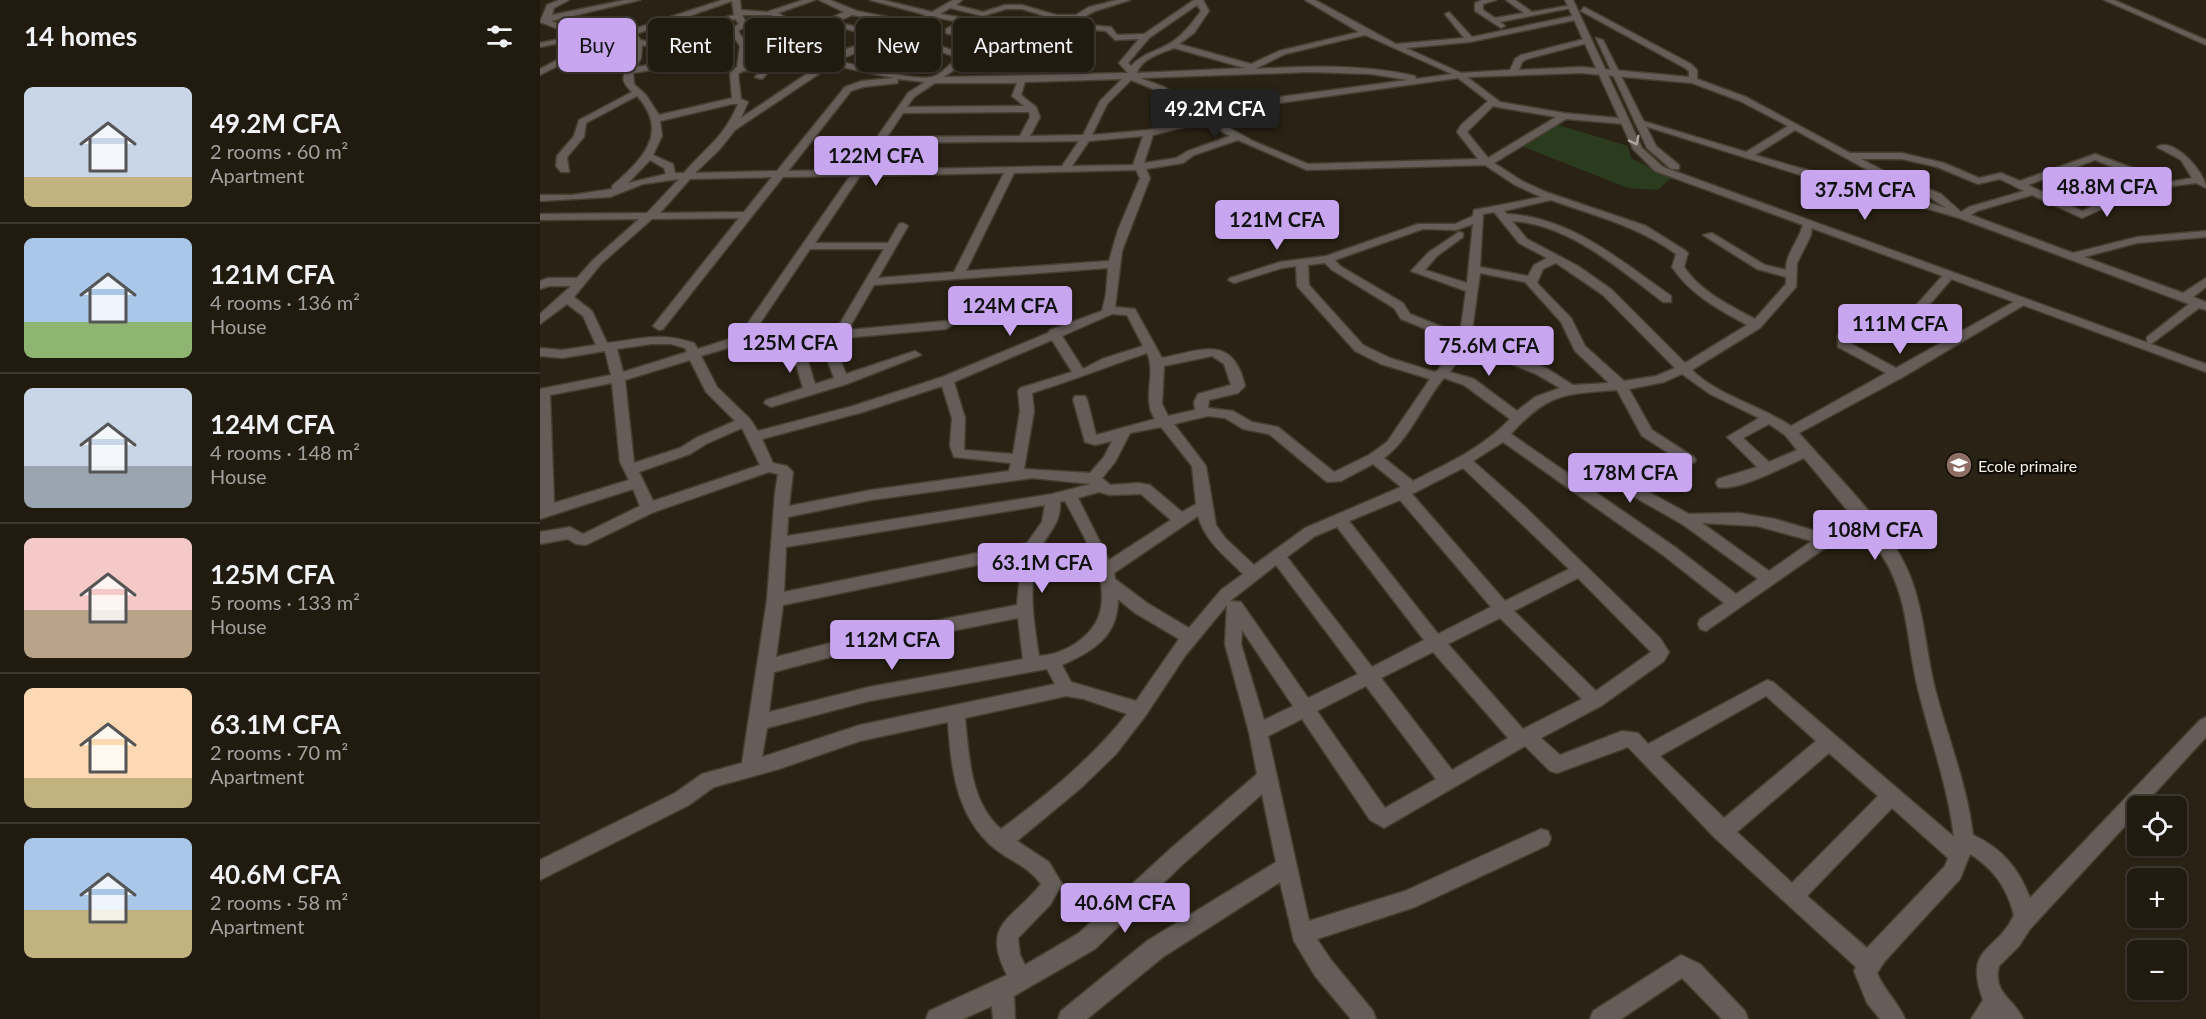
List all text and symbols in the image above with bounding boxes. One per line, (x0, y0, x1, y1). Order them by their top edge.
chip: Buy (558, 18, 636, 72)
chip: Rent (648, 18, 733, 72)
chip: Filters (745, 18, 844, 72)
chip: New (856, 18, 941, 72)
chip: Apartment (953, 18, 1094, 72)
text: 14 homes (24, 20, 137, 52)
icon: filters (483, 20, 516, 53)
pin: 49.2M CFA (1146, 89, 1284, 140)
text: 49.2M CFA (1165, 96, 1265, 120)
text: 49.2M CFA (210, 107, 341, 139)
icon: home (72, 111, 144, 183)
one-way arrow (1627, 135, 1639, 146)
pin: 122M CFA (814, 136, 938, 187)
text: 2 rooms · 60 m² (210, 139, 348, 163)
text: 122M CFA (828, 143, 924, 167)
text: Apartment (210, 163, 304, 187)
pin: 48.8M CFA (2038, 167, 2176, 218)
pin: 37.5M CFA (1796, 170, 1934, 221)
text: 48.8M CFA (2057, 174, 2157, 198)
text: 37.5M CFA (1815, 177, 1915, 201)
pin: 121M CFA (1215, 200, 1339, 251)
text: 121M CFA (1229, 207, 1325, 231)
text: 121M CFA (210, 258, 335, 290)
icon: home (72, 262, 144, 334)
pin: 124M CFA (948, 286, 1072, 337)
text: 4 rooms · 136 m² (210, 290, 360, 314)
text: 124M CFA (962, 293, 1058, 317)
pin: 111M CFA (1838, 304, 1962, 355)
text: 111M CFA (1852, 311, 1948, 335)
text: House (210, 314, 267, 338)
pin: 125M CFA (728, 323, 852, 374)
pin: 75.6M CFA (1420, 326, 1558, 377)
text: 125M CFA (742, 330, 838, 354)
text: 75.6M CFA (1439, 333, 1539, 357)
text: 124M CFA (210, 408, 335, 440)
icon: home (72, 412, 144, 484)
text: 4 rooms · 148 m² (210, 440, 360, 464)
school or university icon: Ecole primaire (1944, 450, 1974, 480)
pin: 178M CFA (1568, 453, 1692, 504)
place label: Ecole primaire (1978, 456, 2077, 475)
text: 178M CFA (1582, 460, 1678, 484)
text: House (210, 464, 267, 488)
pin: 108M CFA (1813, 510, 1937, 561)
text: 108M CFA (1827, 517, 1923, 541)
pin: 63.1M CFA (973, 543, 1111, 594)
text: 63.1M CFA (992, 550, 1092, 574)
text: 125M CFA (210, 558, 335, 590)
icon: home (72, 562, 144, 634)
text: 5 rooms · 133 m² (210, 590, 360, 614)
text: House (210, 614, 267, 638)
pin: 112M CFA (830, 620, 954, 671)
text: 112M CFA (844, 627, 940, 651)
text: 63.1M CFA (210, 708, 341, 740)
icon: home (72, 712, 144, 784)
text: 2 rooms · 70 m² (210, 740, 348, 764)
text: Apartment (210, 764, 304, 788)
map controls (2127, 796, 2187, 1000)
button: locate (2127, 796, 2187, 856)
text: 40.6M CFA (210, 858, 341, 890)
icon: home (72, 862, 144, 934)
button: + (2127, 868, 2187, 928)
pin: 40.6M CFA (1056, 883, 1194, 934)
text: 2 rooms · 58 m² (210, 890, 348, 914)
text: 40.6M CFA (1075, 890, 1175, 914)
text: Apartment (210, 914, 304, 938)
button: − (2127, 940, 2187, 1000)

